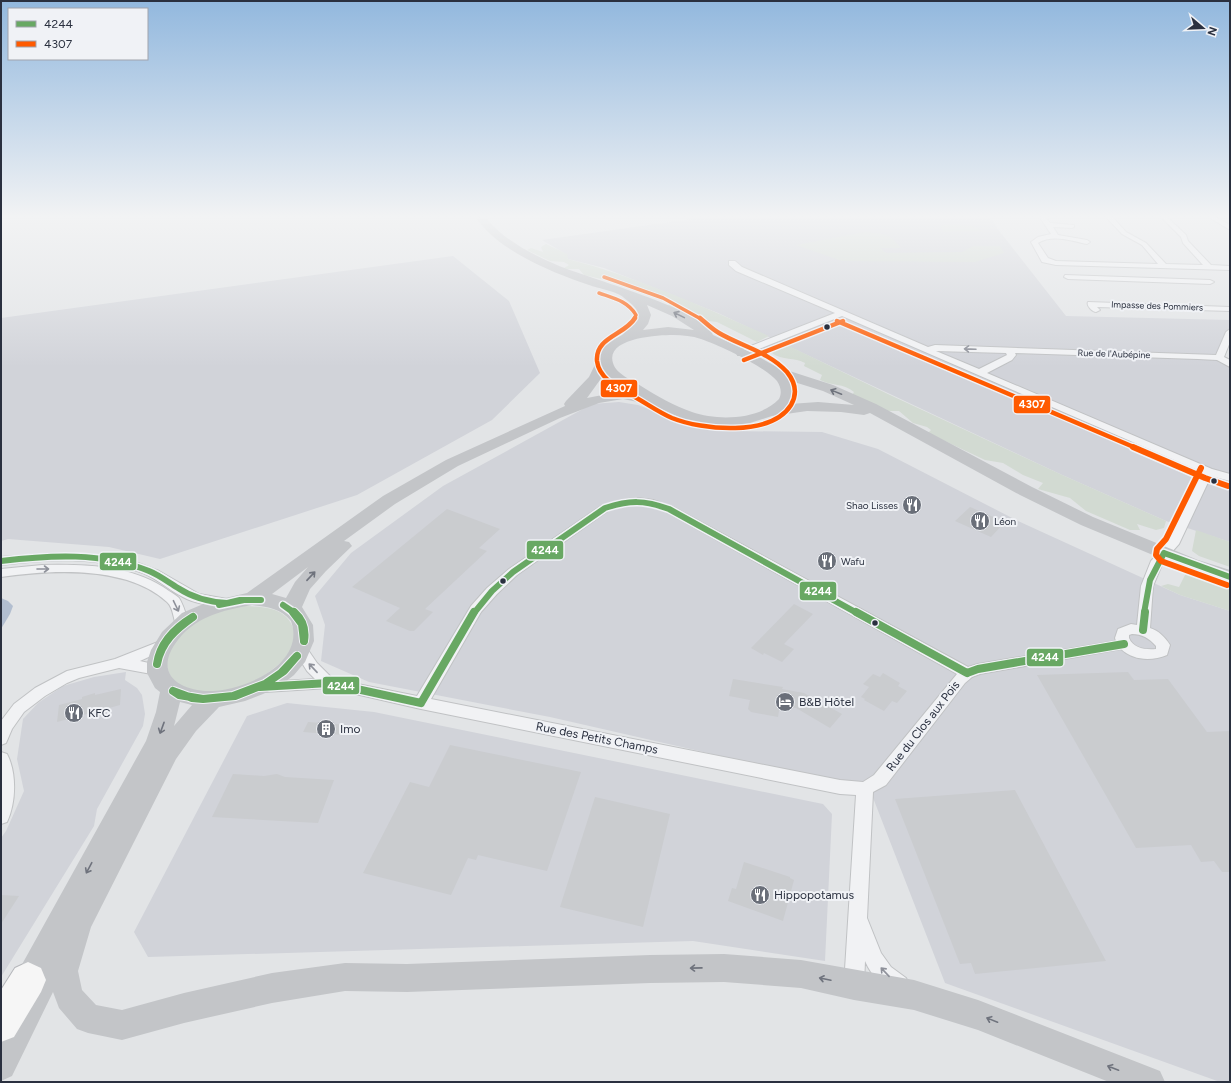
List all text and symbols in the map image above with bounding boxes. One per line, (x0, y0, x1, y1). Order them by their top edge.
legend (8, 8, 148, 60)
north arrow (1183, 8, 1223, 48)
text: 4244 (44, 17, 74, 31)
text: N (1204, 25, 1220, 37)
text: 4307 (44, 37, 73, 51)
street label: Impasse des Pommiers (1111, 298, 1203, 313)
one-way arrow (674, 311, 686, 318)
unlabelled marker (822, 322, 832, 332)
one-way arrow (964, 345, 977, 353)
street label: Rue de l'Aubépine (1078, 347, 1151, 360)
line badge: 4307 (600, 379, 638, 398)
text: 4307 (606, 382, 632, 395)
one-way arrow (831, 387, 843, 395)
line badge: 4307 (1013, 395, 1051, 414)
text: 4307 (1019, 398, 1045, 411)
unlabelled marker (1209, 476, 1219, 486)
restaurant icon: Shao Lisses (901, 494, 923, 516)
place label: Shao Lisses (846, 499, 898, 512)
restaurant icon: Léon (969, 510, 991, 532)
place label: Léon (994, 515, 1016, 528)
line badge: 4244 (526, 540, 564, 560)
text: 4244 (531, 544, 559, 557)
restaurant icon: Wafu (816, 550, 838, 572)
line badge: 4244 (99, 552, 137, 571)
place label: Wafu (841, 555, 865, 568)
text: 4244 (104, 556, 132, 569)
one-way arrow (36, 565, 49, 573)
one-way arrow (306, 571, 316, 581)
unlabelled marker (498, 576, 508, 586)
line badge: 4244 (799, 581, 837, 601)
text: 4244 (804, 585, 832, 598)
one-way arrow (173, 600, 180, 612)
unlabelled marker (870, 618, 880, 628)
line badge: 4244 (1026, 648, 1064, 667)
text: 4244 (1031, 651, 1059, 664)
one-way arrow (308, 663, 318, 673)
line badge: 4244 (322, 676, 360, 695)
street label: Rue du Clos aux Pois (883, 678, 963, 774)
text: 4244 (327, 680, 355, 693)
hotel icon: B&B Hôtel (774, 691, 796, 713)
place label: B&B Hôtel (799, 695, 854, 709)
restaurant icon: KFC (63, 702, 85, 724)
place label: KFC (88, 706, 111, 720)
building icon: Imo (315, 718, 337, 740)
street label: Rue des Petits Champs (535, 719, 660, 757)
one-way arrow (157, 722, 165, 734)
place label: Imo (340, 722, 360, 736)
one-way arrow (85, 862, 92, 874)
restaurant icon: Hippopotamus (749, 884, 771, 906)
place label: Hippopotamus (774, 888, 855, 902)
one-way arrow (690, 964, 703, 972)
one-way arrow (880, 967, 889, 978)
one-way arrow (819, 974, 832, 982)
one-way arrow (986, 1016, 998, 1023)
one-way arrow (1107, 1063, 1119, 1071)

